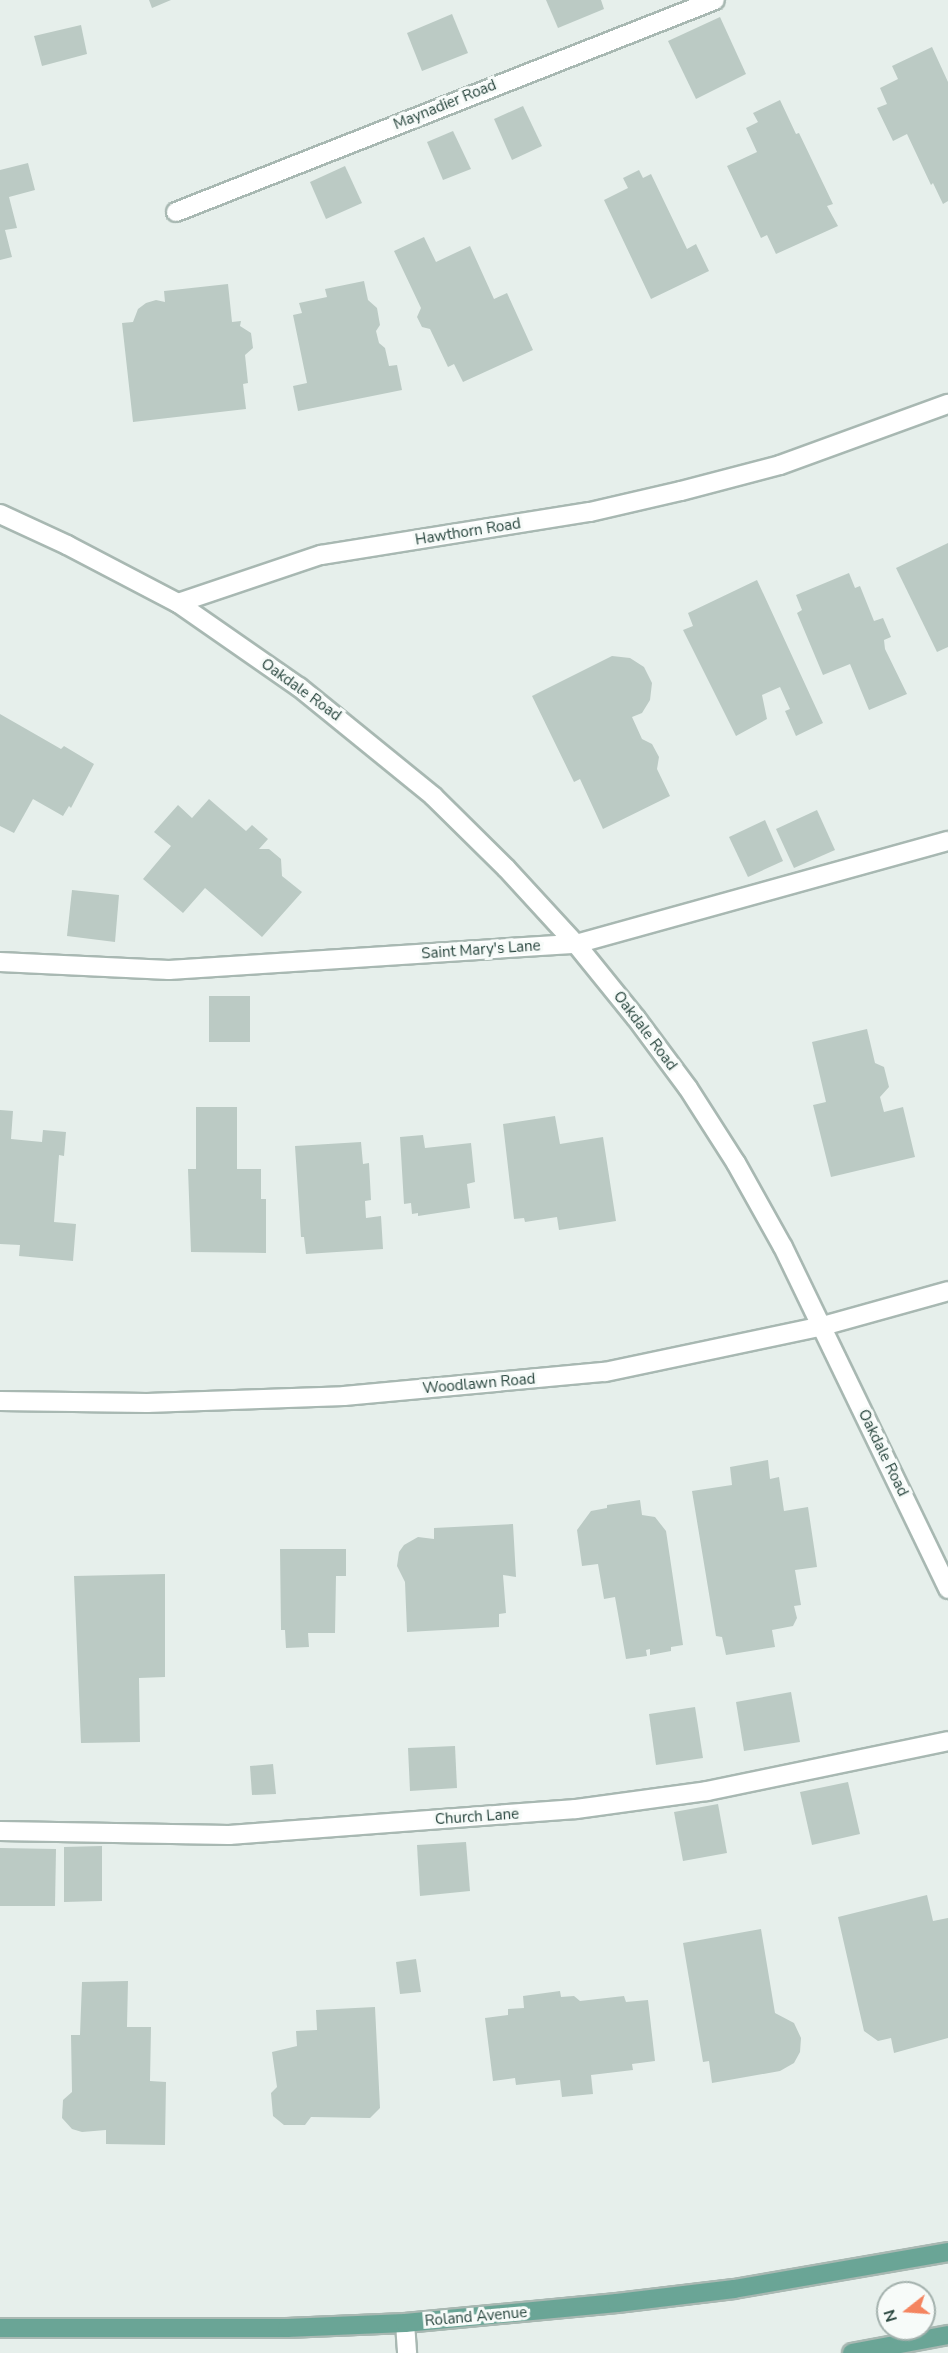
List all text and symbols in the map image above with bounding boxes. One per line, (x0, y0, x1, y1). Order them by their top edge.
street label: Maynadier Road (391, 76, 499, 134)
street label: Hawthorn Road (414, 515, 522, 549)
street label: Oakdale Road (257, 655, 345, 725)
street label: Saint Mary's Lane (421, 937, 541, 963)
street label: Oakdale Road (609, 988, 681, 1074)
street label: Woodlawn Road (422, 1370, 536, 1398)
street label: Oakdale Road (854, 1407, 912, 1499)
street label: Church Lane (434, 1805, 520, 1829)
north arrow (876, 2281, 936, 2341)
street label: Roland Avenue (424, 2304, 528, 2330)
text: N (878, 2307, 903, 2325)

